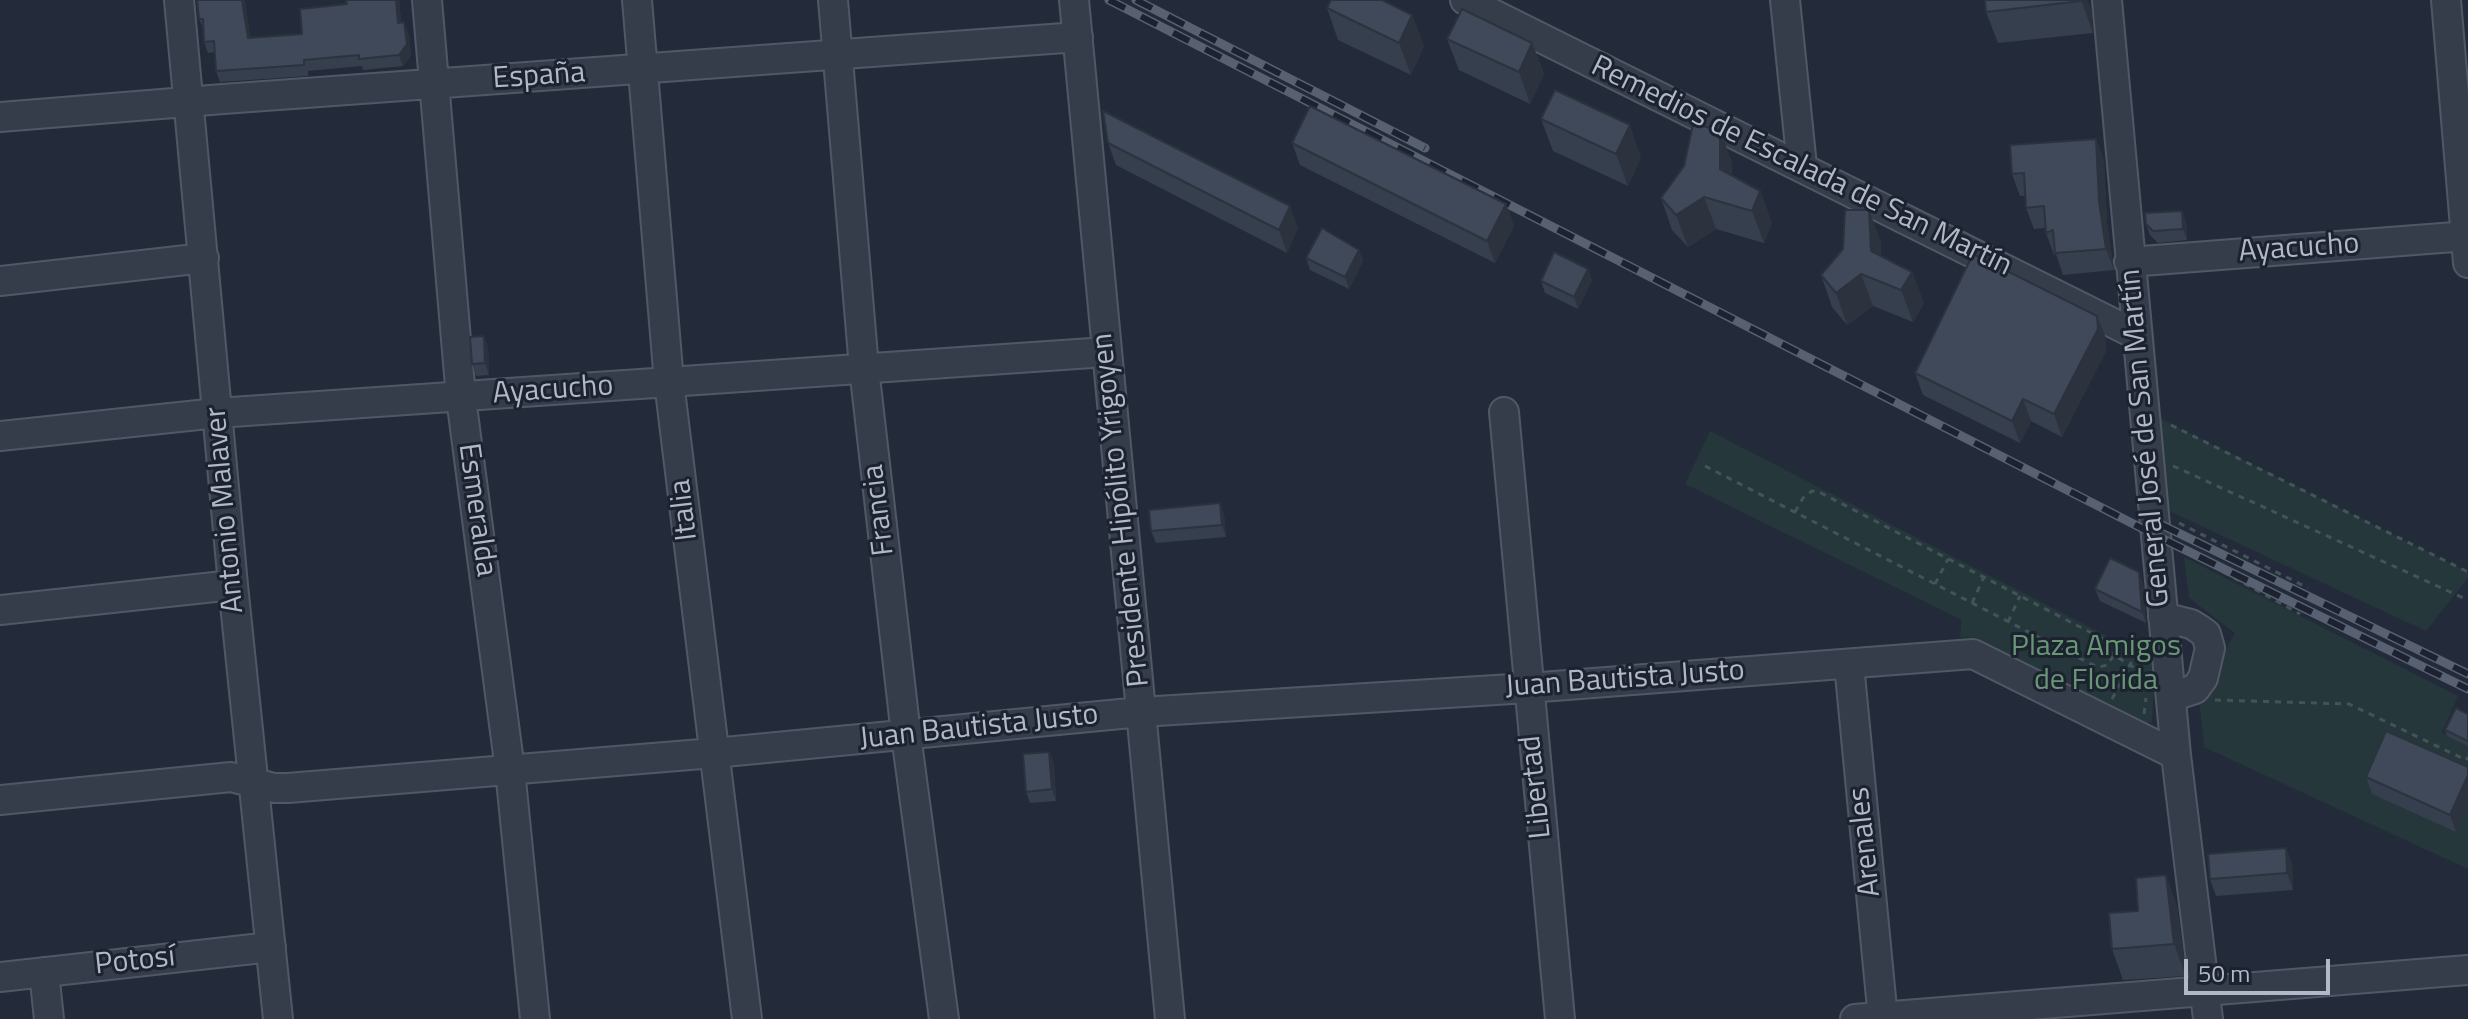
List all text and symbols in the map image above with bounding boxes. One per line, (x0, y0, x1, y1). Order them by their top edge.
street label: Remedios de Escalada de San Martín (1585, 49, 2017, 285)
street label: España (492, 56, 586, 98)
street label: Ayacucho (2238, 227, 2360, 271)
street label: General José de San Martín (2113, 267, 2179, 609)
street label: Presidente Hipólito Yrigoyen (1086, 331, 1158, 689)
street label: Ayacucho (492, 369, 614, 413)
street label: Antonio Malaver (199, 405, 253, 615)
street label: Esmeralda (449, 441, 503, 579)
street label: Francia (857, 462, 903, 558)
street label: Italia (663, 477, 707, 543)
park label: Plaza Amigos de Florida (2011, 630, 2181, 700)
street label: Juan Bautista Justo (1504, 654, 1746, 706)
street label: Juan Bautista Justo (858, 698, 1100, 758)
street label: Libertad (1514, 734, 1560, 840)
street label: Arenales (1842, 785, 1890, 899)
street label: Potosí (93, 940, 177, 984)
scale bar (2188, 943, 2334, 993)
text: 50 m (2198, 955, 2250, 991)

